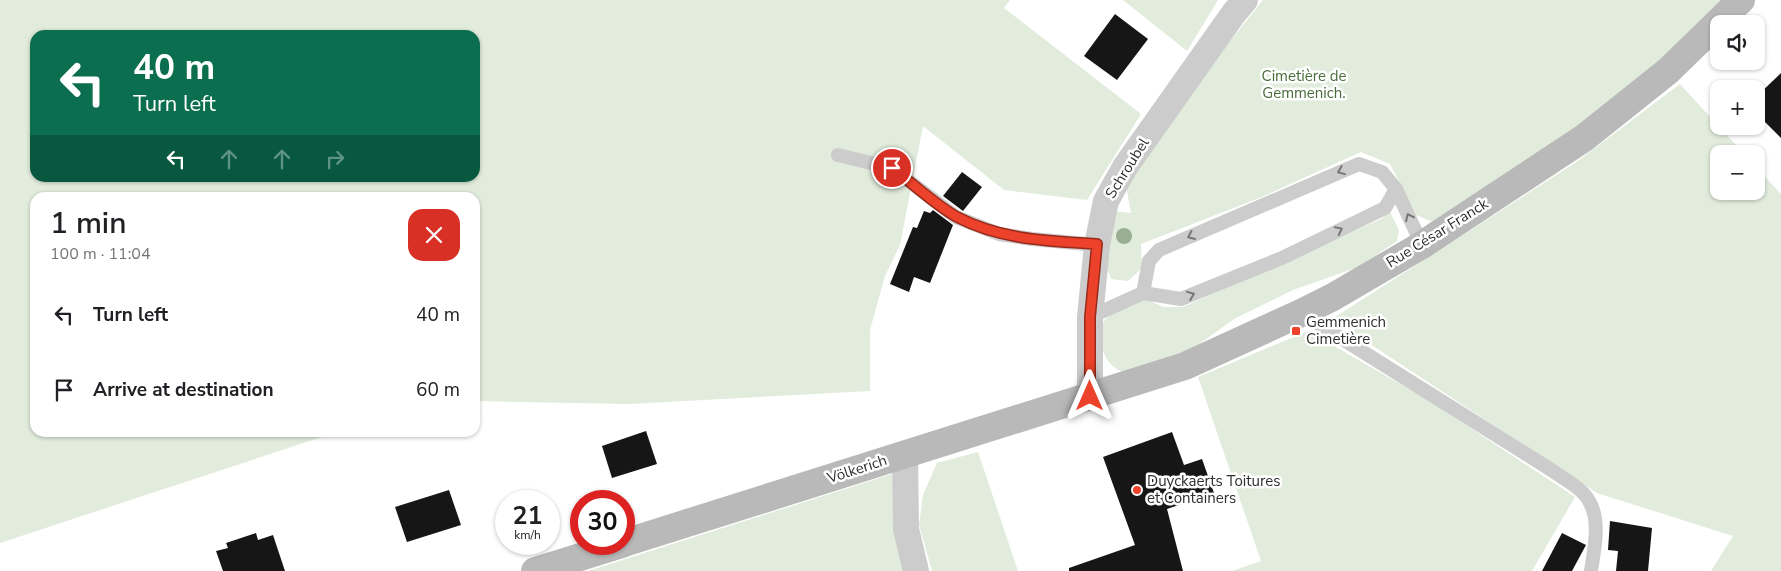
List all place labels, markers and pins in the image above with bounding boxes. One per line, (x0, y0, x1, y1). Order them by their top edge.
pin (871, 147, 913, 189)
place label: Gemmenich Cimetière (1306, 312, 1386, 349)
marker: Gemmenich Cimetière (1290, 325, 1302, 337)
place label: Duyckaerts Toitures et Containers (1147, 471, 1280, 508)
marker: Duyckaerts Toitures et Containers (1131, 484, 1143, 496)

